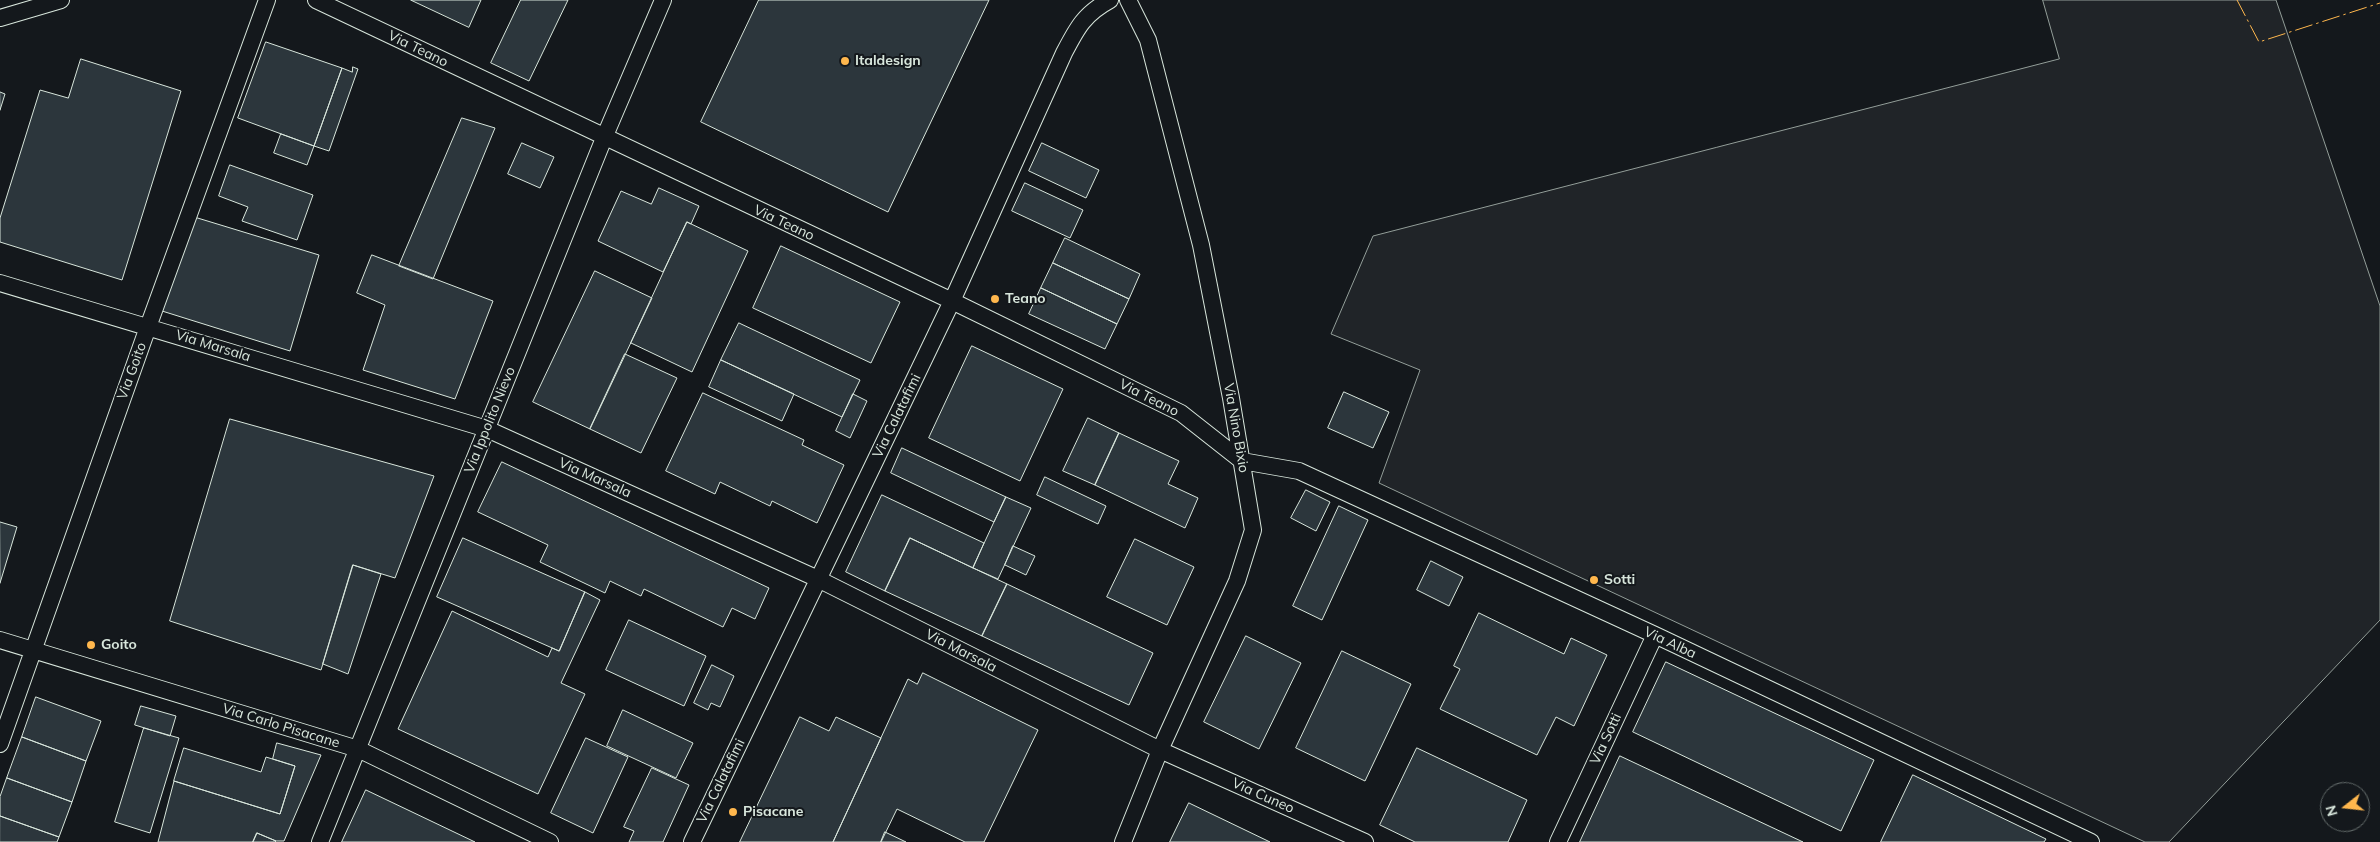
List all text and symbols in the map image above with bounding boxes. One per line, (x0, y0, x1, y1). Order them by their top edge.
street label: Via Teano (385, 27, 451, 71)
place label: Italdesign (855, 53, 921, 69)
marker: Italdesign (839, 55, 851, 67)
street label: Via Teano (751, 202, 817, 244)
place label: Teano (1005, 291, 1046, 307)
marker: Teano (989, 293, 1001, 305)
street label: Via Marsala (173, 327, 253, 365)
street label: Via Goito (114, 340, 150, 402)
street label: Via Ippolito Nievo (461, 364, 519, 476)
street label: Via Calatafimi (869, 371, 925, 461)
street label: Via Teano (1116, 376, 1182, 420)
street label: Via Nino Bixio (1220, 382, 1252, 474)
street label: Via Marsala (556, 455, 634, 501)
place label: Sotti (1604, 572, 1635, 588)
marker: Sotti (1588, 574, 1600, 586)
street label: Via Alba (1641, 624, 1699, 662)
street label: Via Marsala (923, 626, 999, 676)
place label: Goito (101, 637, 137, 653)
marker: Goito (85, 639, 97, 651)
street label: Via Carlo Pisacane (220, 700, 342, 752)
street label: Via Sotti (1587, 711, 1625, 767)
street label: Via Calatafimi (693, 736, 749, 826)
street label: Via Cuneo (1229, 775, 1297, 817)
north arrow (2320, 782, 2370, 832)
text: N (2321, 803, 2342, 818)
place label: Pisacane (743, 804, 803, 820)
marker: Pisacane (727, 806, 739, 818)

